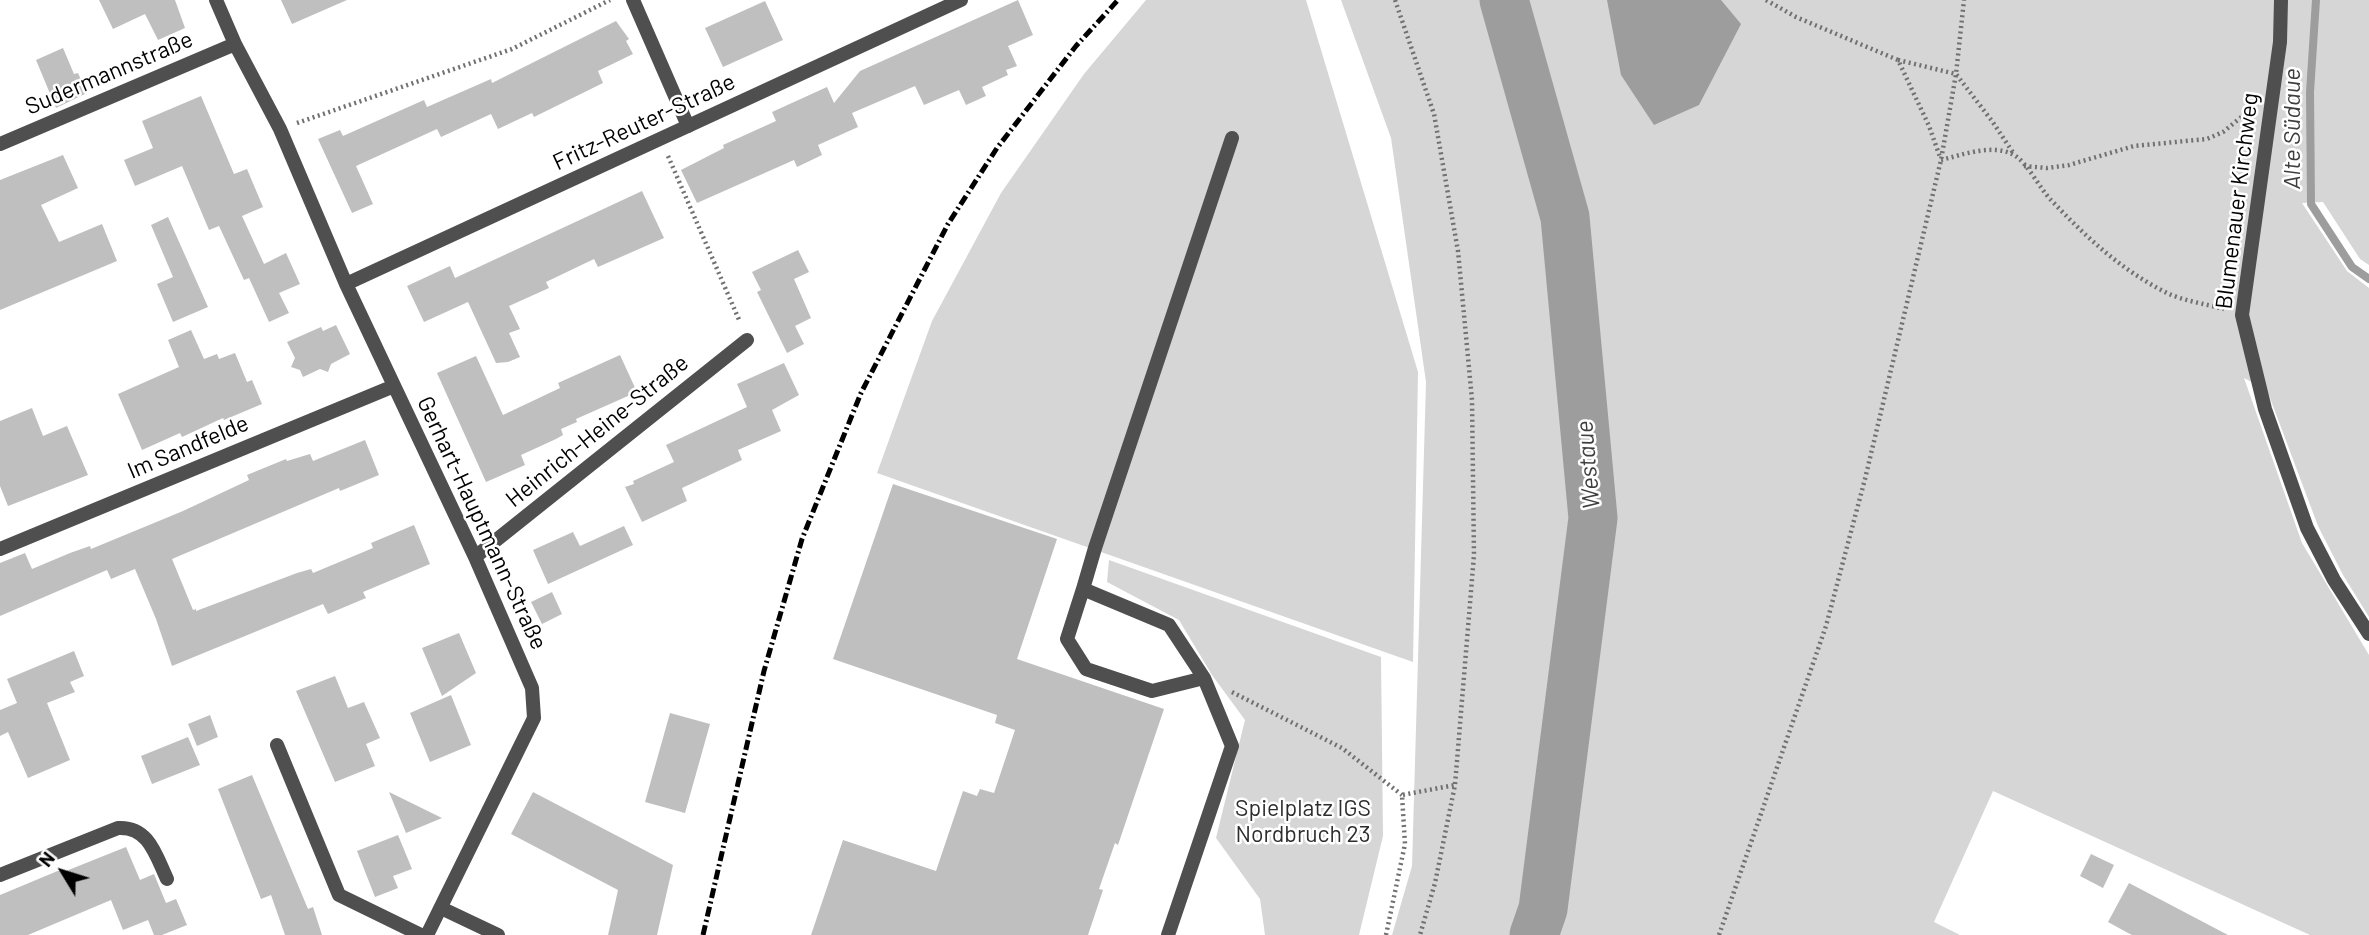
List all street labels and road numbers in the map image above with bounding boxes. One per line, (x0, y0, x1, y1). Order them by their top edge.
street label: Sudermannstraße (21, 25, 197, 121)
street label: Fritz-Reuter-Straße (549, 68, 739, 176)
street label: Blumenauer Kirchweg (2210, 91, 2264, 311)
street label: Heinrich-Heine-Straße (500, 349, 694, 513)
street label: Gerhart-Hauptmann-Straße (411, 392, 553, 654)
street label: Im Sandfelde (123, 409, 253, 485)

